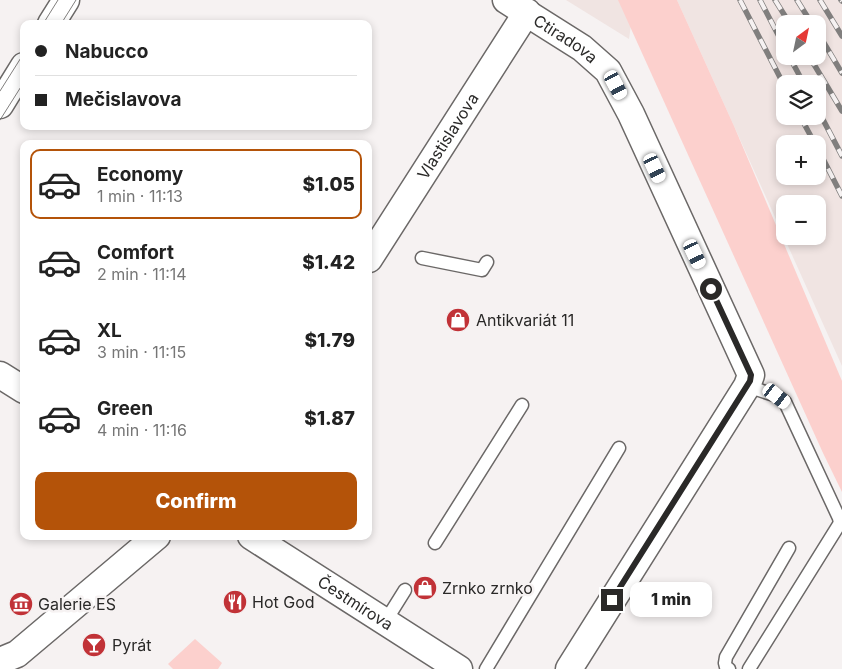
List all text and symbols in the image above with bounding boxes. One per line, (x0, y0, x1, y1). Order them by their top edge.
street label: Ctiradova (530, 10, 602, 67)
north arrow (776, 15, 826, 65)
map controls (776, 15, 826, 245)
text: Nabucco (65, 40, 148, 63)
car (602, 68, 629, 102)
button: layers (776, 75, 826, 125)
text: Mečislavova (65, 88, 181, 111)
street label: Vlastislavova (413, 89, 483, 183)
button: + (776, 135, 826, 185)
car (641, 151, 668, 185)
icon: car (37, 162, 82, 207)
text: Economy (97, 163, 183, 186)
text: $1.05 (302, 173, 355, 196)
text: 1 min · 11:13 (97, 186, 183, 206)
button: − (776, 195, 826, 245)
car (681, 237, 708, 271)
icon: car (37, 240, 82, 285)
text: Comfort (97, 241, 174, 264)
text: $1.42 (302, 251, 355, 274)
text: 2 min · 11:14 (97, 264, 187, 284)
route start (700, 278, 722, 300)
shop icon: Antikvariát 11 (445, 307, 471, 333)
place label: Antikvariát 11 (476, 310, 574, 330)
icon: car (37, 318, 82, 363)
text: XL (97, 319, 122, 342)
text: $1.79 (304, 329, 355, 352)
text: 3 min · 11:15 (97, 342, 186, 362)
car (760, 381, 793, 411)
icon: car (37, 396, 82, 441)
text: Green (97, 397, 153, 420)
text: $1.87 (304, 407, 355, 430)
text: 4 min · 11:16 (97, 420, 187, 440)
button: Confirm (35, 472, 357, 530)
street label: Čestmírova (314, 571, 397, 634)
shop icon: Zrnko zrnko (412, 575, 438, 601)
place label: Zrnko zrnko (442, 578, 533, 598)
callout: 1 min (630, 582, 712, 618)
restaurant icon: Hot God (222, 589, 248, 615)
route end (601, 589, 623, 611)
text: 1 min (651, 589, 691, 609)
museum icon: Galerie ES (8, 591, 34, 617)
place label: Hot God (252, 592, 315, 612)
place label: Galerie ES (38, 594, 116, 614)
bar icon: Pyrát (81, 632, 107, 658)
place label: Pyrát (112, 635, 151, 655)

